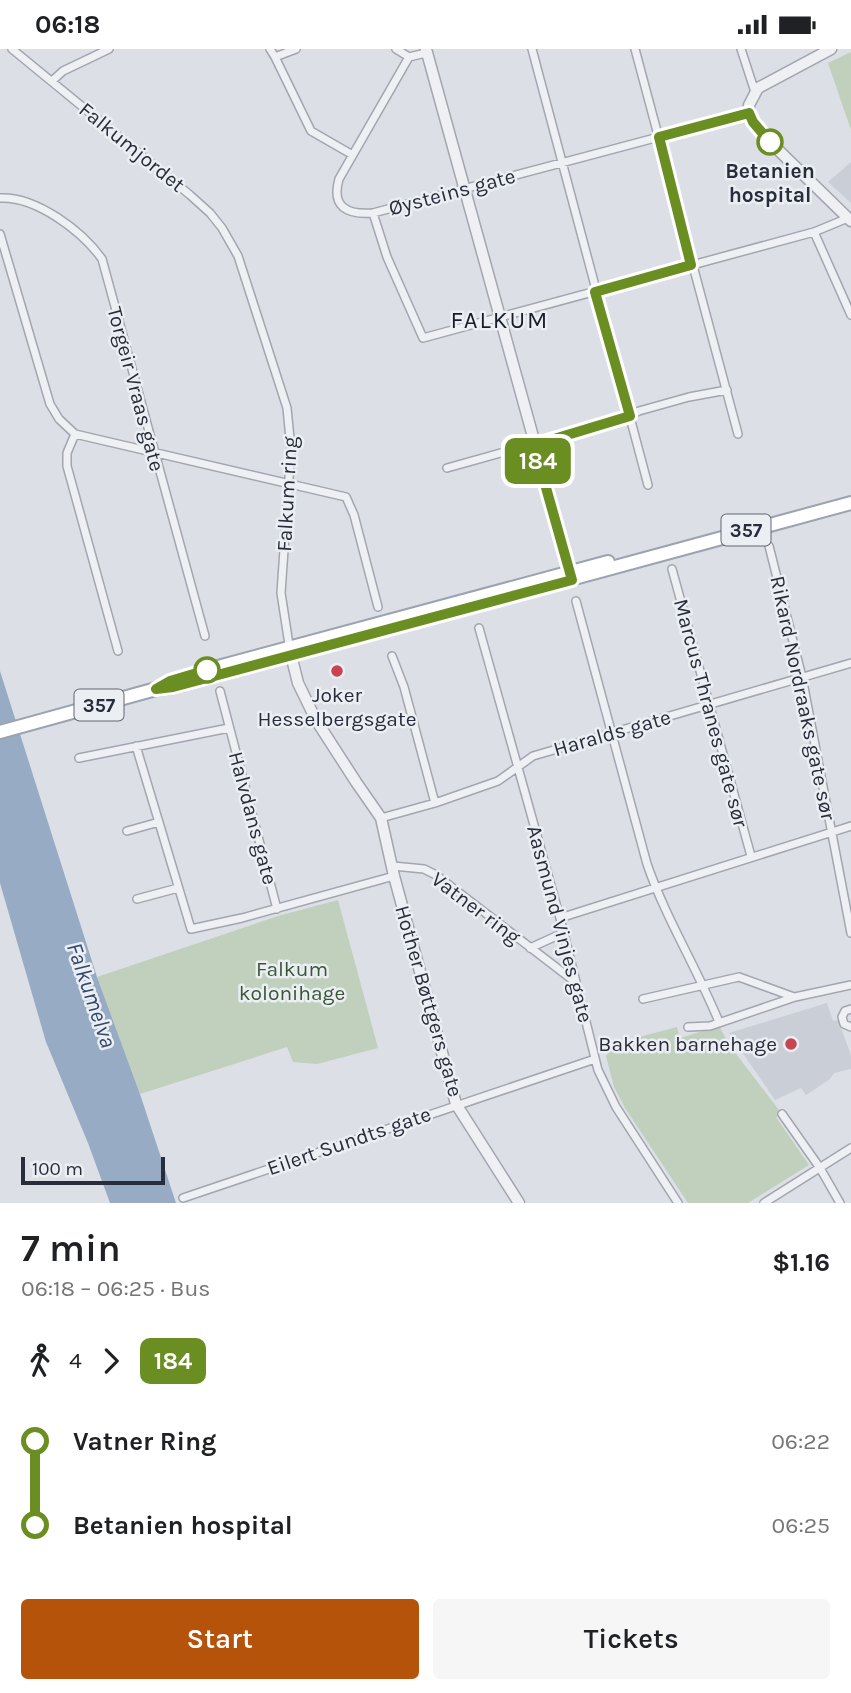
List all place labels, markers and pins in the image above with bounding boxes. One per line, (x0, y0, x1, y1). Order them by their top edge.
marker: Betanien hospital (757, 129, 783, 155)
place label: Betanien hospital (725, 159, 815, 207)
unlabelled marker (194, 657, 220, 683)
marker: Joker Hesselbergsgate (329, 663, 345, 679)
place label: Joker Hesselbergsgate (257, 683, 417, 731)
place label: Bakken barnehage (598, 1032, 777, 1056)
marker: Bakken barnehage (783, 1036, 799, 1052)

